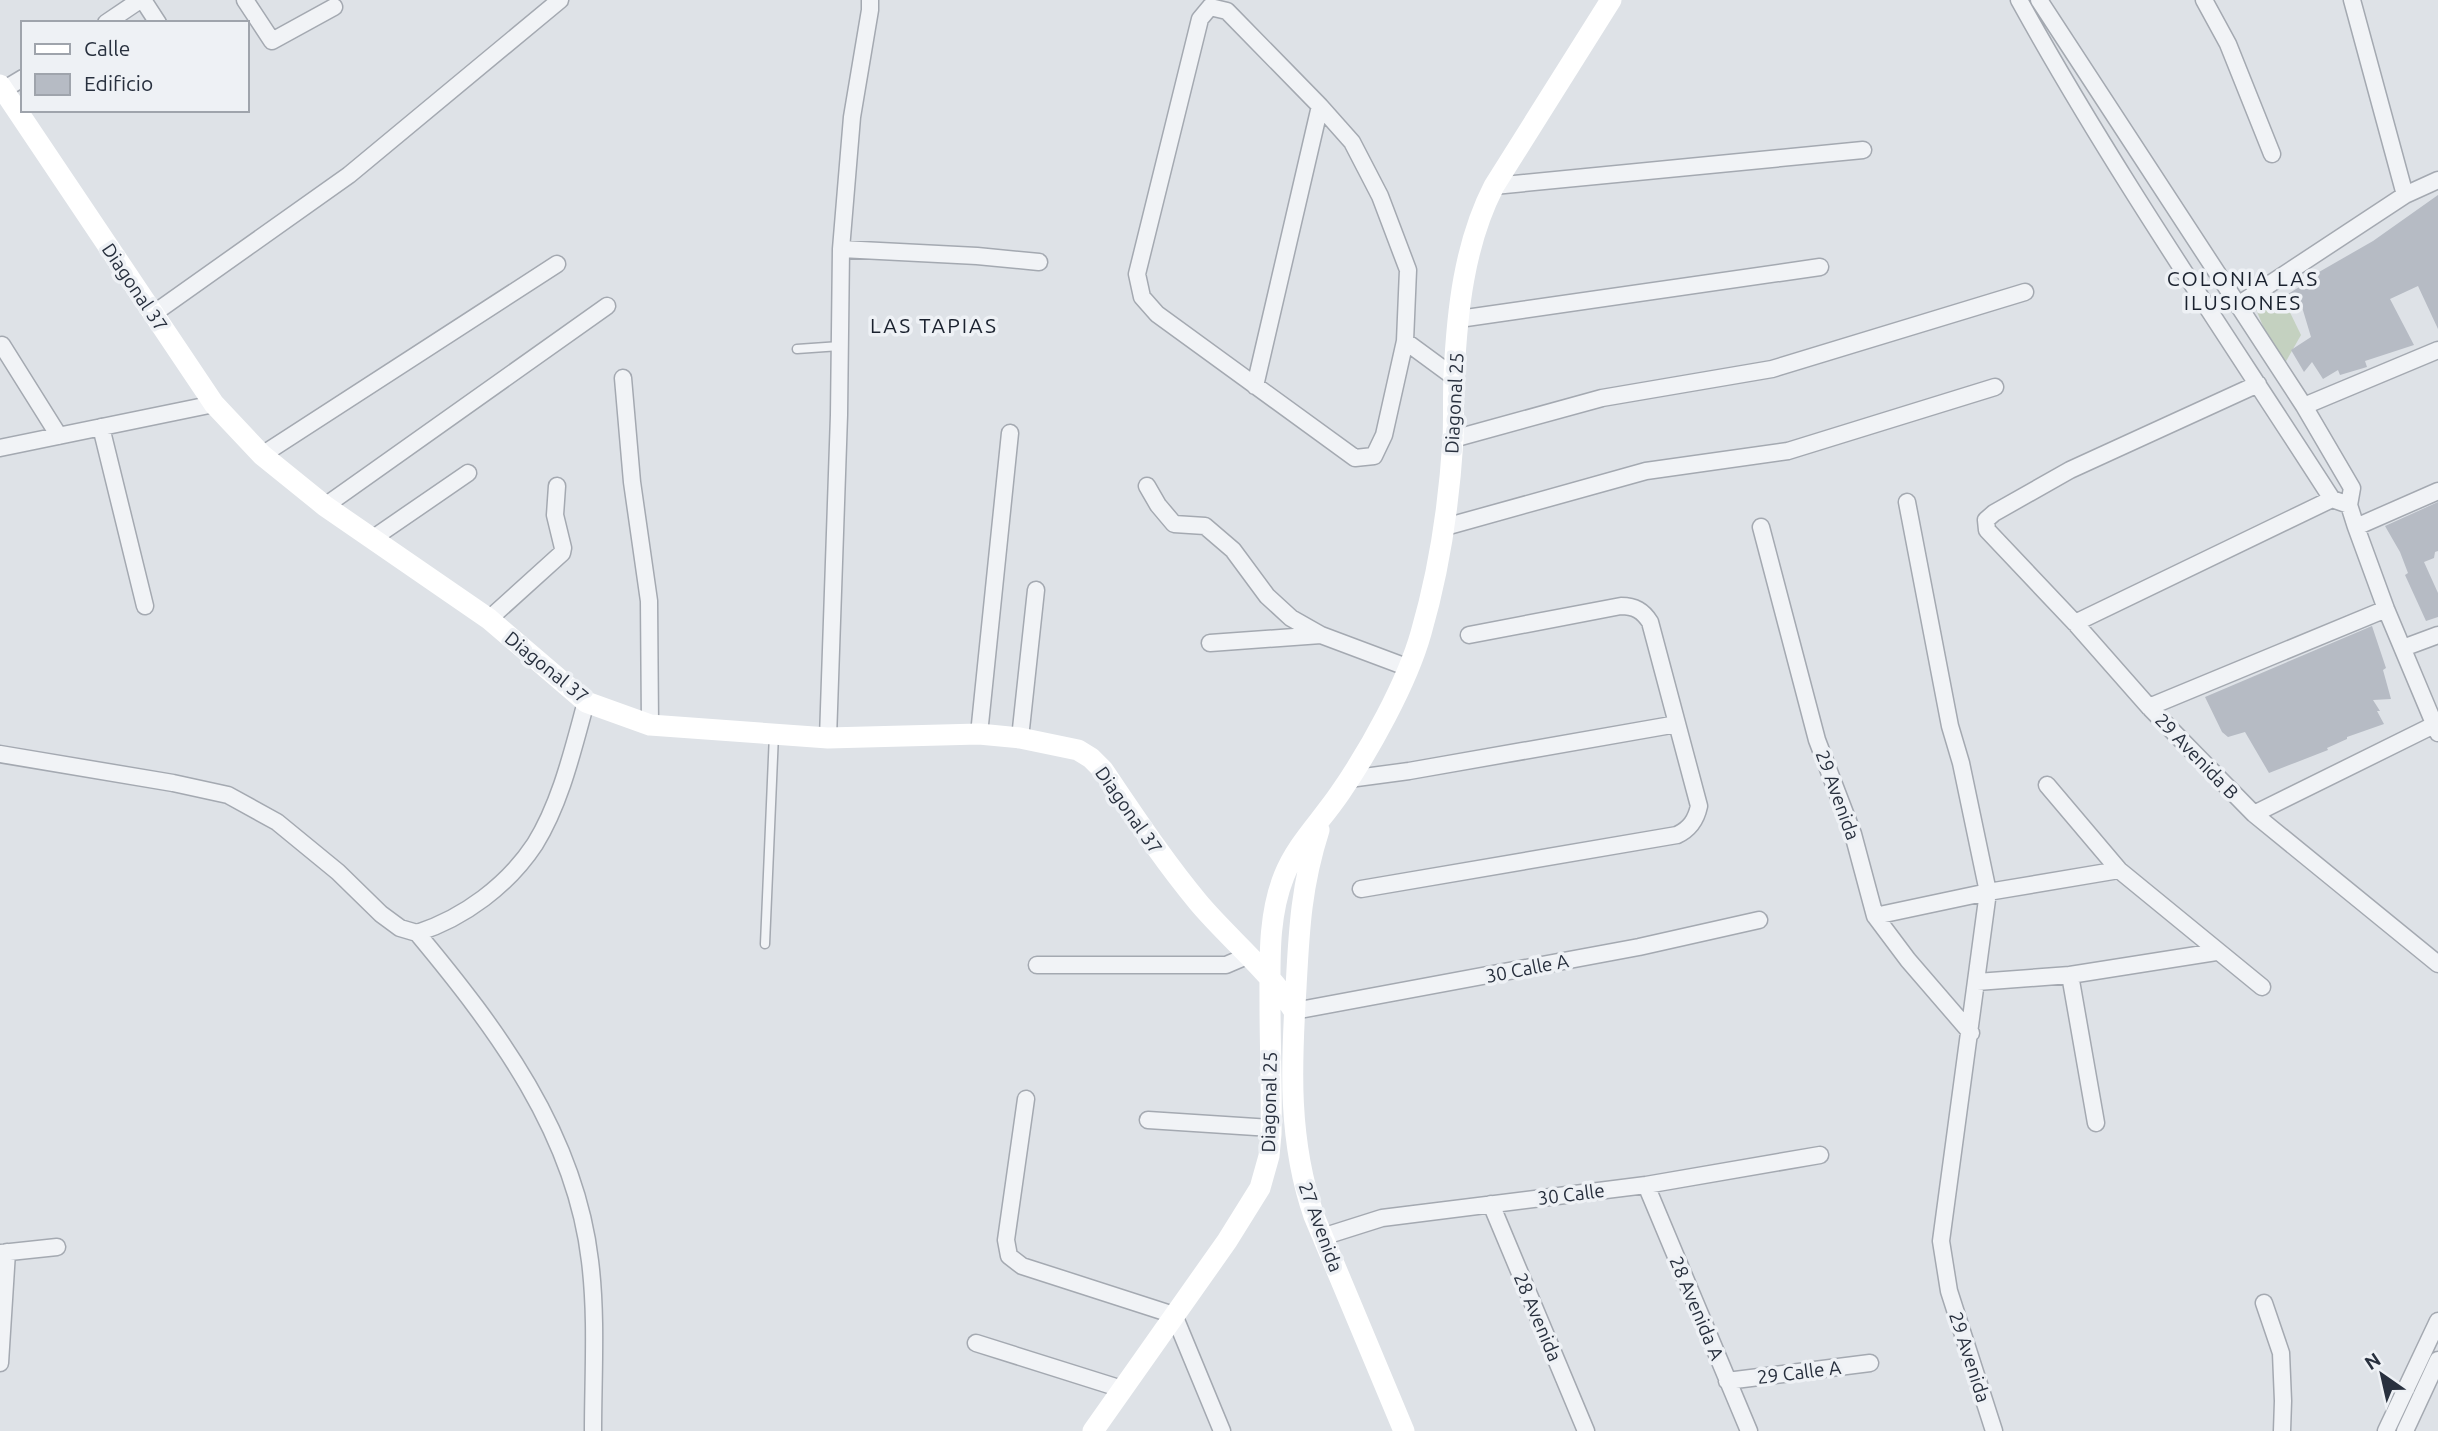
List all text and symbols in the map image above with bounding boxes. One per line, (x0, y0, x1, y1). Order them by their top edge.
legend (21, 21, 248, 112)
text: Calle (84, 36, 130, 60)
text: Edificio (84, 71, 153, 95)
street label: Diagonal 37 (98, 239, 172, 335)
district label: COLONIA LAS ILUSIONES (2167, 266, 2319, 314)
district label: LAS TAPIAS (870, 313, 998, 337)
street label: Diagonal 25 (1440, 352, 1468, 454)
street label: Diagonal 37 (501, 627, 593, 707)
street label: 29 Avenida B (2151, 709, 2243, 803)
street label: 29 Avenida (1812, 747, 1864, 843)
street label: Diagonal 37 (1091, 762, 1167, 858)
street label: 30 Calle A (1483, 949, 1571, 987)
street label: Diagonal 25 (1257, 1051, 1281, 1153)
street label: 27 Avenida (1295, 1179, 1347, 1275)
street label: 30 Calle (1536, 1179, 1606, 1209)
street label: 28 Avenida A (1665, 1253, 1729, 1364)
street label: 28 Avenida (1510, 1269, 1566, 1365)
street label: 29 Avenida (1945, 1309, 1995, 1405)
north arrow (2347, 1340, 2417, 1410)
text: N (2360, 1348, 2385, 1374)
street label: 29 Calle A (1756, 1356, 1843, 1388)

